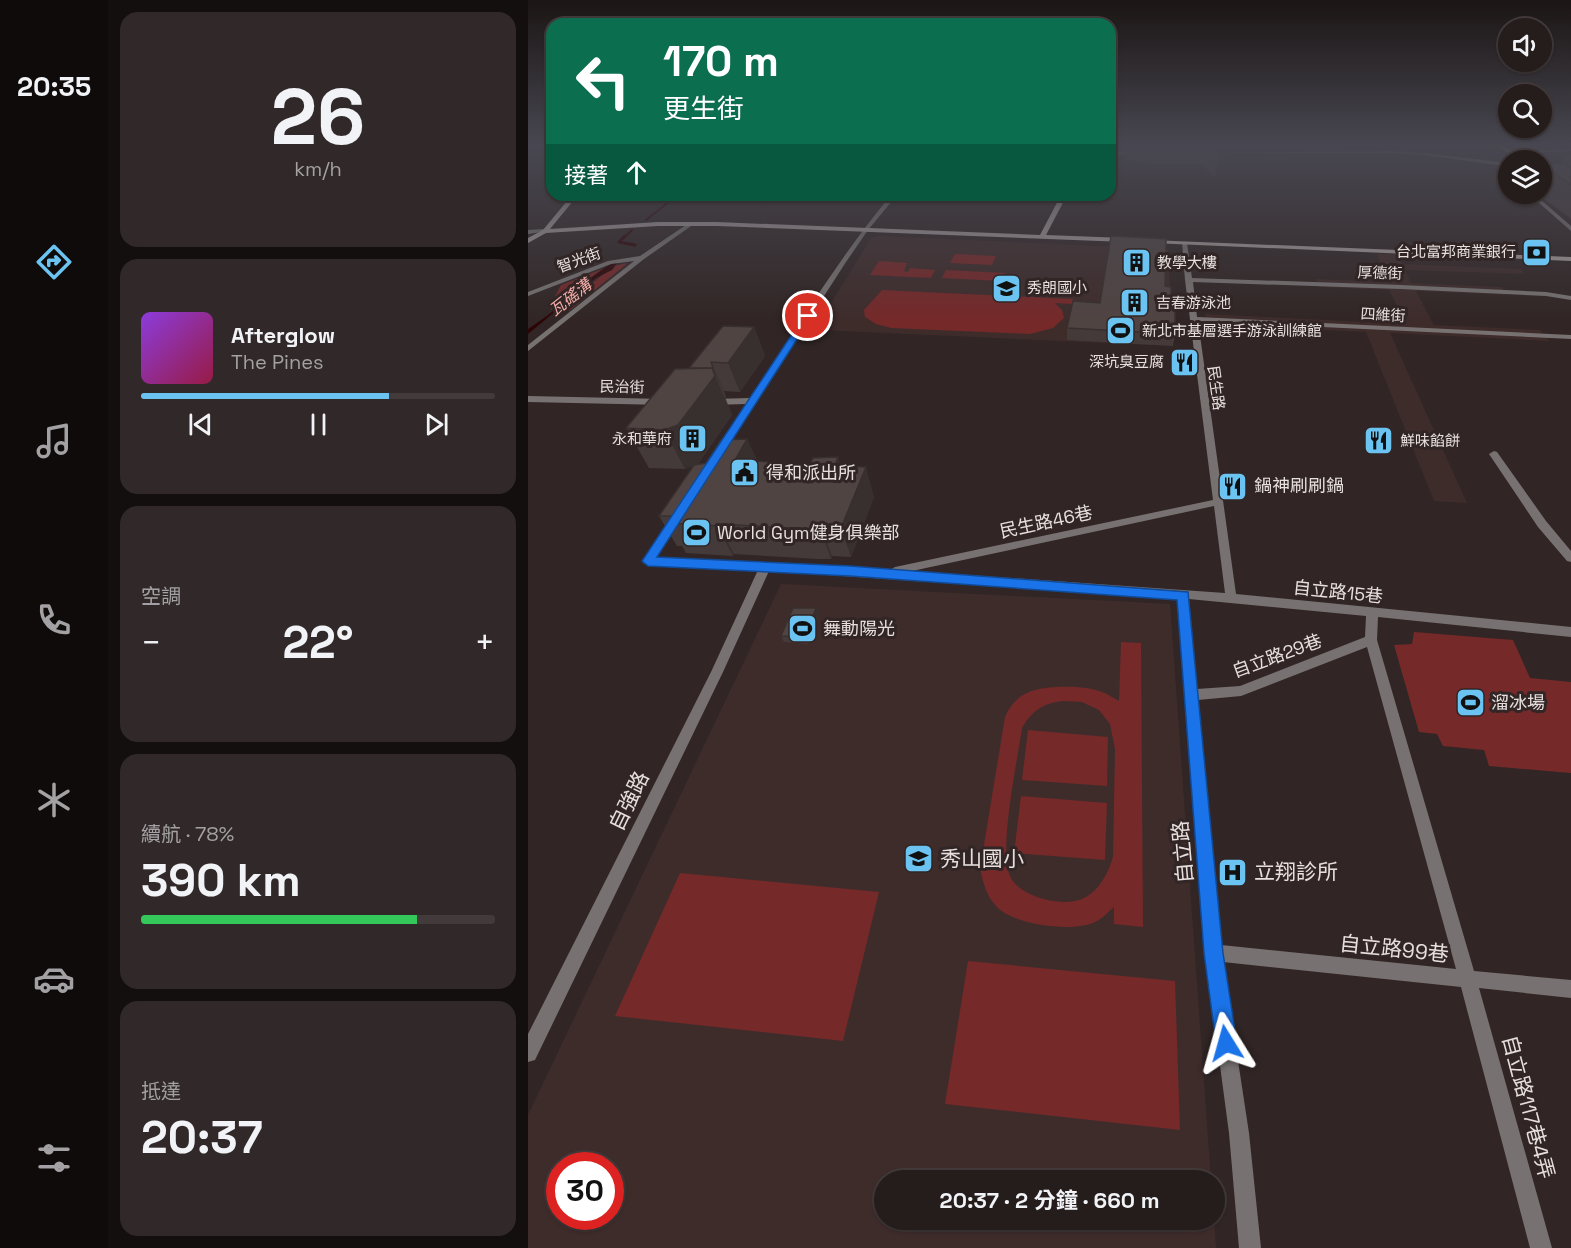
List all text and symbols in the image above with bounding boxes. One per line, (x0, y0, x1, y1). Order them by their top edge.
map controls (1498, 18, 1552, 204)
button: sound (1498, 18, 1552, 72)
text: 170 m (663, 35, 779, 88)
icon: left (564, 42, 642, 120)
text: 26 (271, 67, 365, 167)
text: 20:35 (17, 69, 91, 104)
button: search (1498, 84, 1552, 138)
text: 更生街 (663, 91, 744, 126)
button: layers (1498, 150, 1552, 204)
text: km/h (294, 156, 342, 182)
icon: ahead (620, 156, 653, 189)
text: 接著 (564, 161, 608, 189)
bank icon: 台北富邦商業銀行 (1521, 236, 1553, 268)
icon: directions (33, 241, 75, 283)
place label: 台北富邦商業銀行 (1396, 242, 1516, 261)
street label: 智光街 (554, 243, 603, 276)
building icon: 教學大樓 (1120, 247, 1152, 279)
place label: 教學大樓 (1157, 253, 1217, 272)
street label: 厚德街 (1357, 262, 1403, 283)
school or university icon: 秀朗國小 (990, 272, 1022, 304)
water label: 瓦磘溝 (545, 273, 597, 320)
place label: 秀朗國小 (1027, 278, 1087, 297)
building icon: 吉春游泳池 (1119, 287, 1151, 319)
pin (782, 290, 833, 341)
place label: 吉春游泳池 (1156, 293, 1231, 312)
icon: arrive (791, 299, 824, 332)
street label: 四維街 (1360, 304, 1406, 325)
sports icon: 新北市基層選手游泳訓練館 (1105, 315, 1137, 347)
text: Afterglow (231, 321, 335, 349)
place label: 新北市基層選手游泳訓練館 (1142, 321, 1322, 340)
restaurant icon: 深坑臭豆腐 (1169, 346, 1201, 378)
text: The Pines (231, 349, 324, 375)
place label: 深坑臭豆腐 (1089, 352, 1164, 371)
street label: 民生路 (1204, 364, 1229, 412)
street label: 民治街 (599, 377, 645, 396)
icon: previous (184, 408, 217, 441)
icon: pause (302, 408, 335, 441)
icon: next (420, 408, 453, 441)
icon: music (33, 420, 75, 462)
building icon: 永和華府 (677, 423, 709, 455)
restaurant icon: 鮮味餡餅 (1363, 425, 1395, 457)
place label: 永和華府 (612, 429, 672, 448)
place label: 鮮味餡餅 (1400, 431, 1460, 450)
public building icon: 得和派出所 (729, 457, 761, 489)
place label: 得和派出所 (766, 461, 856, 484)
restaurant icon: 鍋神刷刷鍋 (1217, 470, 1249, 502)
place label: 鍋神刷刷鍋 (1254, 474, 1344, 497)
street label: 民生路46巷 (997, 500, 1094, 543)
sports icon: World Gym健身俱樂部 (680, 517, 712, 549)
place label: World Gym健身俱樂部 (717, 521, 899, 544)
street label: 自立路15巷 (1292, 575, 1384, 608)
text: 空調 (141, 583, 181, 609)
icon: phone (33, 599, 75, 641)
sports icon: 舞動陽光 (786, 613, 818, 645)
text: 22° (282, 614, 354, 671)
place label: 舞動陽光 (823, 617, 895, 640)
text: − (141, 622, 161, 664)
text: + (475, 622, 495, 664)
street label: 自立路29巷 (1229, 629, 1325, 682)
sports icon: 溜冰場 (1454, 687, 1486, 719)
place label: 溜冰場 (1491, 691, 1545, 714)
street label: 自強路 (603, 767, 654, 835)
icon: climate (33, 779, 75, 821)
street label: 自立路 (1166, 819, 1199, 885)
text: 續航 · 78% (141, 821, 234, 847)
school or university icon: 秀山國小 (903, 843, 935, 875)
place label: 秀山國小 (940, 845, 1024, 872)
text: 390 km (141, 852, 301, 909)
hospital icon: 立翔診所 (1217, 856, 1249, 888)
place label: 立翔診所 (1254, 858, 1338, 885)
street label: 自立路99巷 (1338, 929, 1450, 968)
icon: car (33, 958, 75, 1000)
position arrow (1194, 1011, 1258, 1075)
street label: 自立路117巷4弄 (1496, 1032, 1561, 1182)
text: 抵達 (141, 1078, 181, 1104)
text: 20:37 (141, 1109, 263, 1166)
icon: filters (33, 1137, 75, 1179)
speed limit sign: 30 (546, 1152, 624, 1230)
text: 20:37 · 2 分鐘 · 660 m (940, 1186, 1159, 1214)

